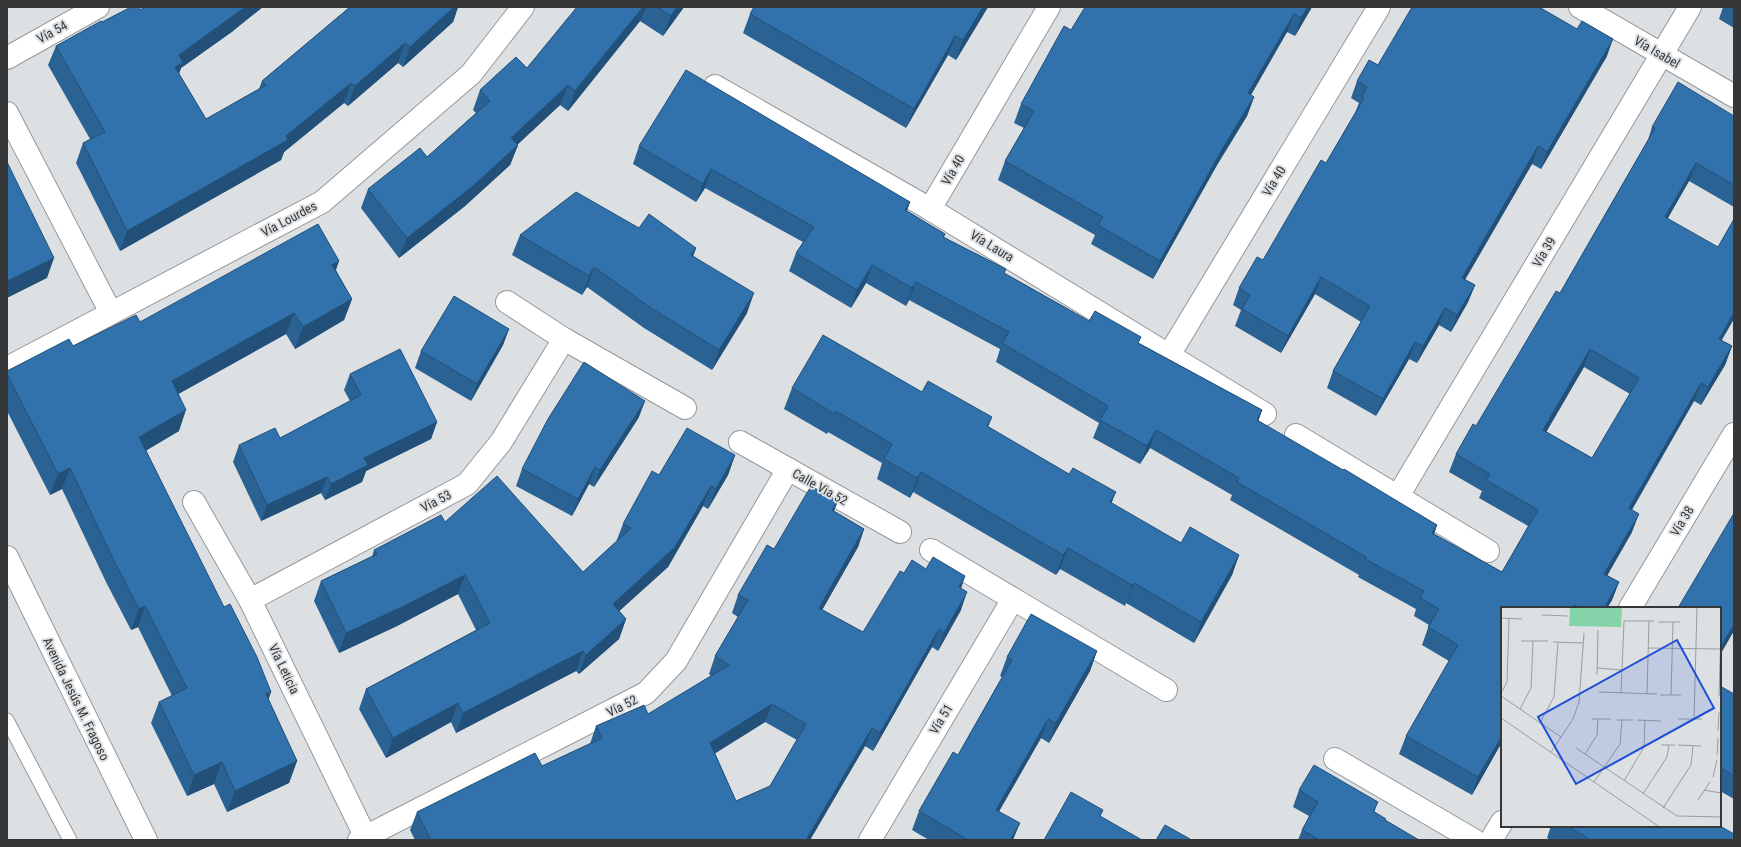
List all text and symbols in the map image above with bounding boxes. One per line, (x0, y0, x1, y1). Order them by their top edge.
street label: Vía 54 (34, 17, 70, 46)
street label: Vía Isabel (1631, 33, 1683, 71)
street label: Vía 40 (938, 152, 968, 188)
street label: Vía 40 (1259, 163, 1289, 199)
street label: Vía Lourdes (259, 198, 319, 240)
street label: Vía Laura (967, 227, 1017, 265)
street label: Vía 39 (1529, 234, 1559, 270)
street label: Calle Via 52 (790, 466, 850, 508)
street label: Vía 53 (418, 487, 454, 515)
street label: Vía 38 (1667, 503, 1697, 539)
inset map (1501, 607, 1721, 827)
street label: Avenida Jesús M. Fragoso (40, 635, 112, 763)
street label: Vía Leticia (265, 641, 303, 697)
street label: Vía 52 (604, 692, 640, 720)
street label: Vía 51 (926, 701, 956, 737)

